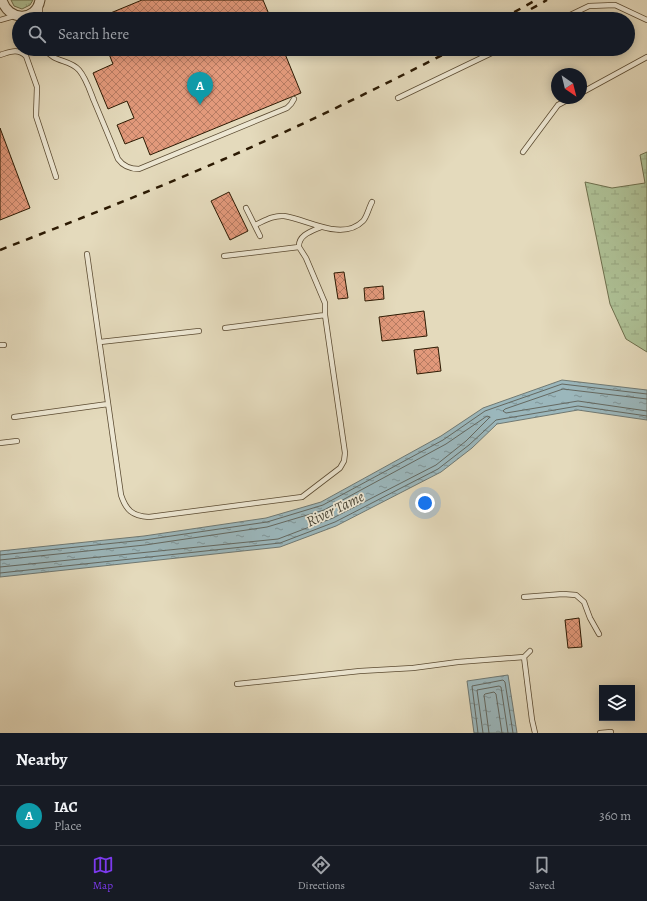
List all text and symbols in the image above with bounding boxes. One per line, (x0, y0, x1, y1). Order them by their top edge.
search box (12, 12, 635, 56)
icon: search (26, 23, 48, 45)
text: Search here (58, 24, 129, 44)
north arrow (551, 68, 587, 104)
pin: A (187, 72, 213, 105)
water label: River Tame (303, 486, 368, 532)
your location (415, 493, 435, 513)
map controls (599, 685, 635, 721)
button: layers (599, 685, 635, 721)
text: Nearby (16, 748, 67, 771)
text: IAC (54, 797, 78, 817)
text: A (25, 807, 33, 824)
text: 360 m (599, 807, 631, 824)
text: Place (54, 817, 82, 834)
tab: Map (92, 854, 114, 893)
tab: Directions (298, 854, 345, 893)
tab: Saved (529, 854, 555, 893)

